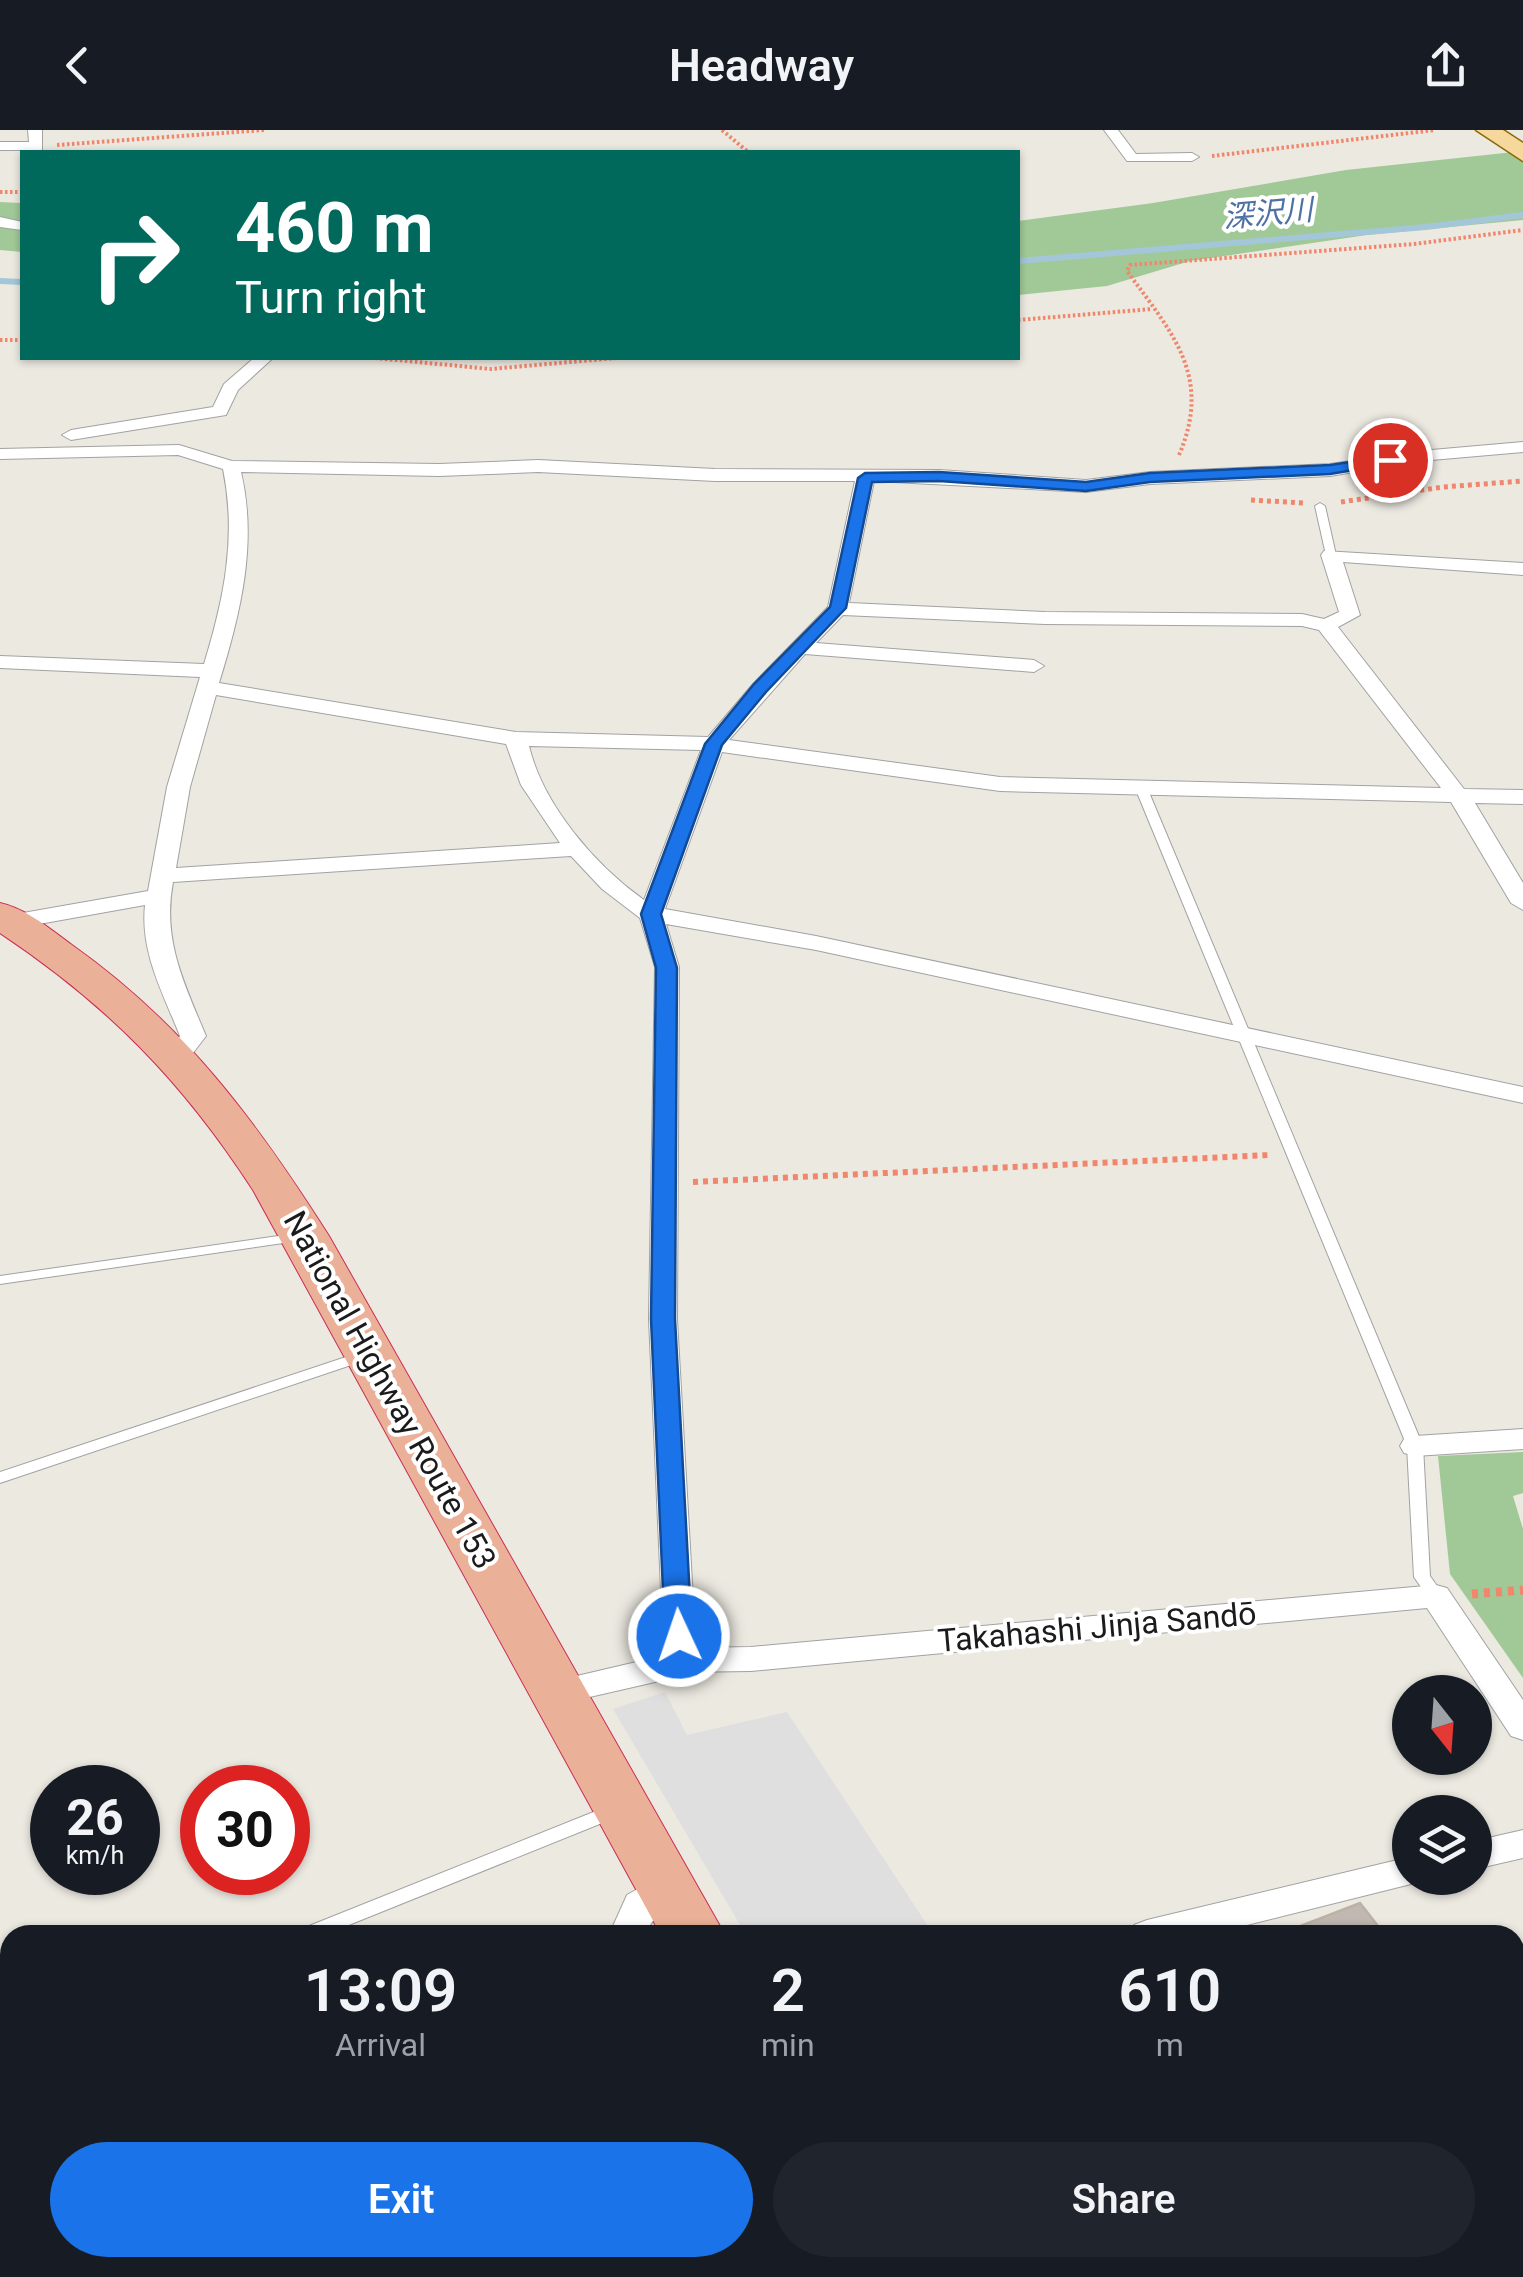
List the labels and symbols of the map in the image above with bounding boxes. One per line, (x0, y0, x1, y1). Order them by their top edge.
water label: 深沢川 (1222, 191, 1317, 234)
pin (1348, 418, 1433, 503)
street label: National Highway Route 153 (276, 1205, 504, 1575)
position arrow (627, 1584, 731, 1688)
street label: Takahashi Jinja Sandō (936, 1594, 1258, 1660)
north arrow (1392, 1675, 1492, 1775)
speed limit sign: 30 (180, 1765, 310, 1895)

